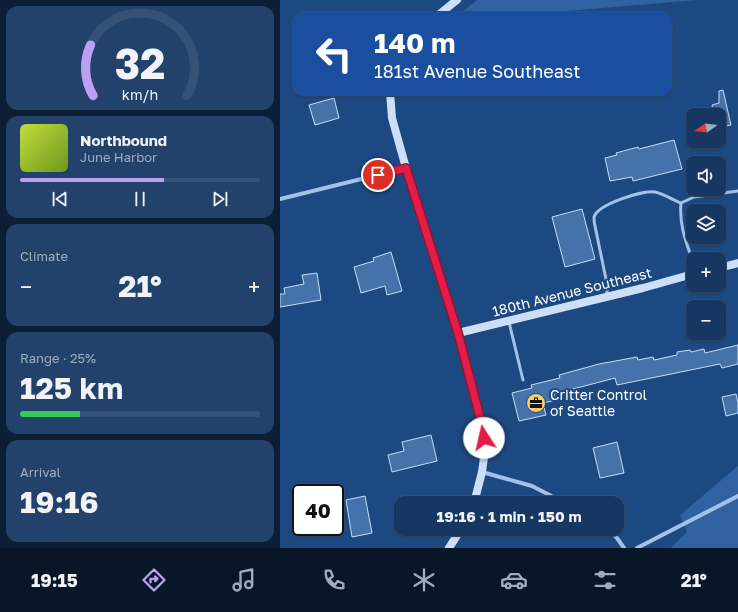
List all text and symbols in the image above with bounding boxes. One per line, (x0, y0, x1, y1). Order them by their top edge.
text: 140 m (374, 26, 456, 59)
icon: left (308, 28, 360, 80)
text: 32 (115, 38, 165, 88)
text: 181st Avenue Southeast (374, 60, 581, 82)
text: km/h (122, 86, 158, 103)
north arrow (686, 108, 726, 148)
map controls (686, 108, 726, 340)
text: Northbound (80, 131, 167, 149)
text: June Harbor (80, 149, 157, 165)
button: sound (686, 156, 726, 196)
pin (361, 158, 395, 192)
icon: arrive (367, 164, 389, 186)
icon: previous (49, 188, 71, 210)
icon: pause (129, 188, 151, 210)
icon: next (209, 188, 231, 210)
button: layers (686, 204, 726, 244)
text: Climate (20, 248, 68, 264)
button: + (686, 252, 726, 292)
street label: 180th Avenue Southeast (490, 263, 653, 320)
text: 21° (118, 268, 162, 304)
text: − (20, 273, 32, 300)
text: + (248, 273, 260, 300)
button: − (686, 300, 726, 340)
text: Range · 25% (20, 350, 96, 366)
text: 125 km (20, 370, 123, 406)
place label: Critter Control of Seattle (550, 386, 647, 419)
office icon: Critter Control of Seattle (525, 392, 547, 414)
position arrow (463, 417, 505, 459)
text: Arrival (20, 464, 61, 480)
text: 19:16 (20, 484, 99, 520)
speed limit sign: 40 (292, 484, 344, 536)
text: 19:16 · 1 min · 150 m (436, 507, 582, 525)
icon: directions (140, 566, 168, 594)
icon: music (230, 566, 258, 594)
icon: phone (320, 566, 348, 594)
icon: climate (410, 566, 438, 594)
icon: car (500, 566, 528, 594)
icon: filters (591, 566, 619, 594)
text: 19:15 (31, 569, 78, 591)
text: 21° (681, 569, 707, 591)

